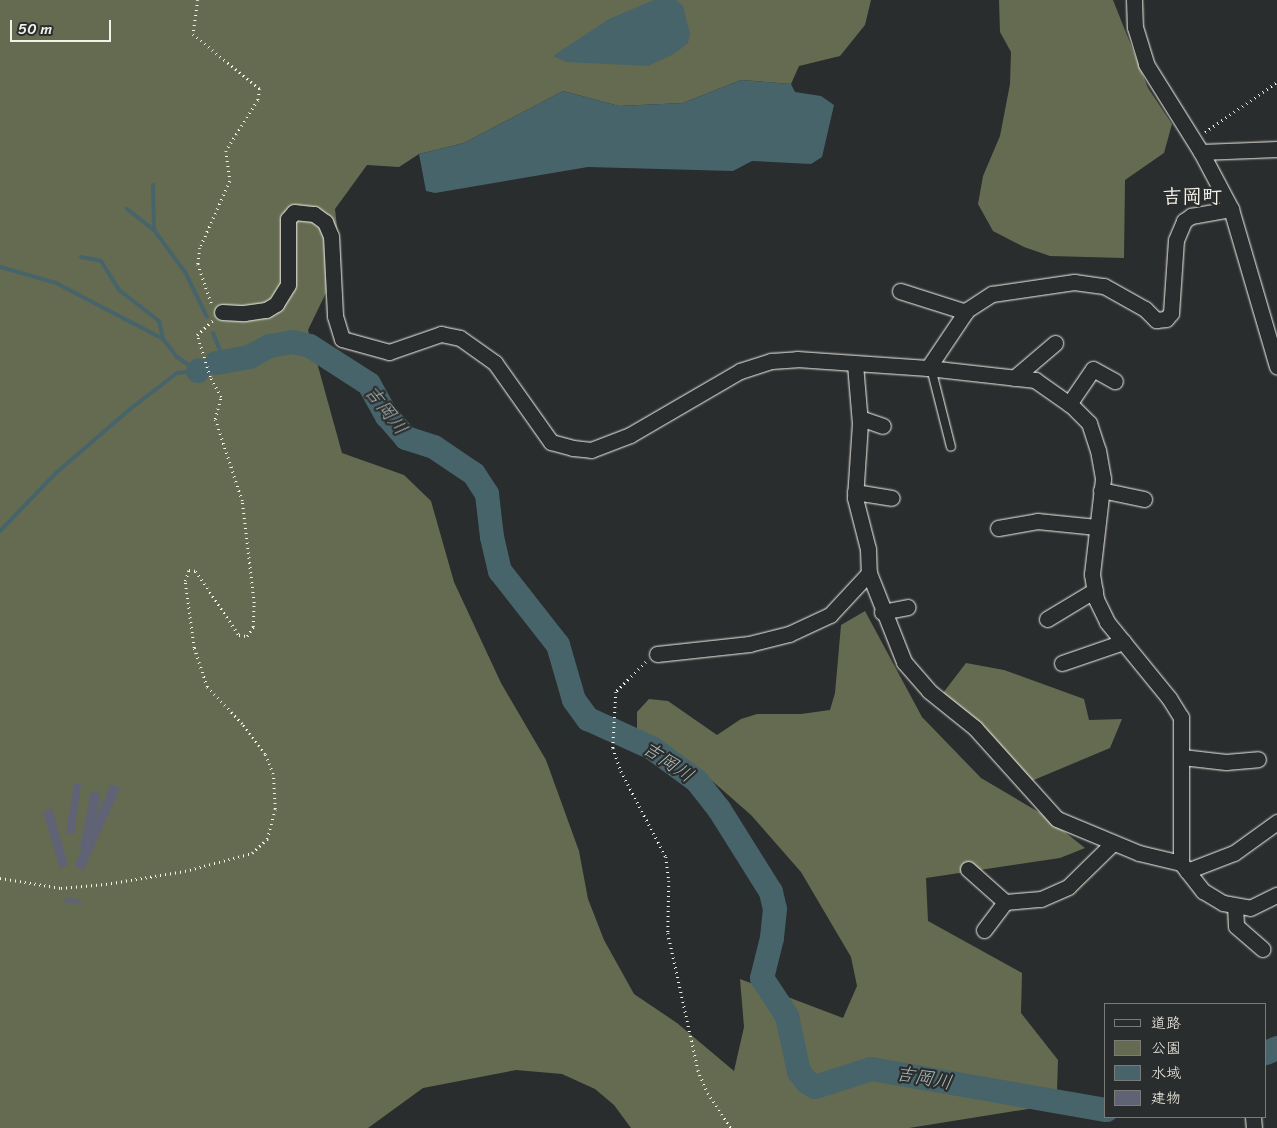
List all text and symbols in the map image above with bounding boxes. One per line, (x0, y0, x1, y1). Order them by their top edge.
scale bar (12, 10, 114, 42)
text: 50 m (18, 16, 52, 42)
district label: 吉岡町 (1162, 184, 1222, 208)
water label: 吉岡川 (359, 381, 413, 439)
water label: 吉岡川 (638, 737, 698, 787)
legend (1104, 1003, 1267, 1118)
text: 道路 (1151, 1010, 1181, 1036)
text: 公園 (1151, 1035, 1181, 1061)
text: 水域 (1151, 1060, 1181, 1086)
water label: 吉岡川 (894, 1062, 954, 1094)
text: 建物 (1151, 1085, 1181, 1111)

